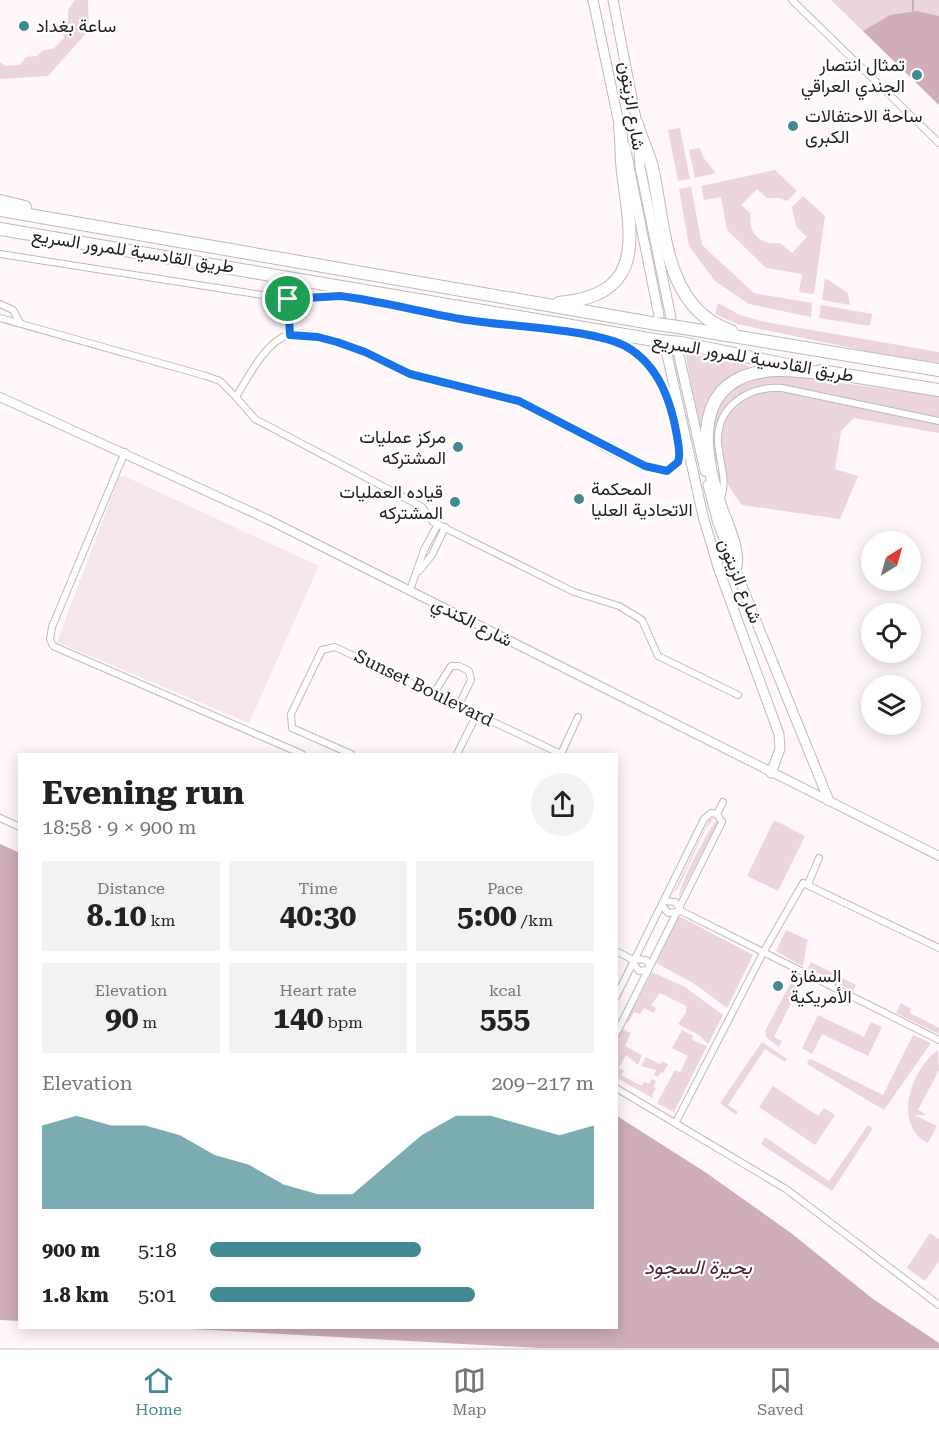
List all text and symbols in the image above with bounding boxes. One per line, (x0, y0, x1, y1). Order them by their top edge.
place label: ساعة بغداد (36, 15, 116, 36)
marker: ساعة بغداد (17, 19, 31, 33)
place label: تمثال انتصار الجندي العراقي (801, 54, 905, 101)
street label: شارع الزيتون (613, 60, 650, 152)
marker: تمثال انتصار الجندي العراقي (910, 68, 924, 82)
place label: ساحة الاحتفالات الكبرى (805, 105, 922, 148)
marker: ساحة الاحتفالات الكبرى (786, 119, 800, 133)
street label: طريق القادسية للمرور السريع (30, 224, 236, 279)
pin (262, 273, 313, 324)
icon: arrive (271, 282, 304, 315)
street label: طريق القادسية للمرور السريع (650, 329, 856, 388)
place label: مركز عمليات المشتركه (359, 426, 446, 469)
marker: مركز عمليات المشتركه (451, 440, 465, 454)
place label: المحكمة الاتحادية العليا (591, 478, 693, 520)
place label: قياده العمليات المشتركه (339, 481, 443, 524)
marker: المحكمة الاتحادية العليا (572, 492, 586, 506)
marker: قياده العمليات المشتركه (448, 495, 462, 509)
north arrow (861, 531, 921, 591)
map controls (861, 531, 921, 735)
street label: شارع الزيتون (712, 535, 767, 627)
street label: شارع الكندي (426, 592, 516, 655)
button: locate (861, 603, 921, 663)
street label: Sunset Boulevard (351, 645, 498, 730)
button: layers (861, 675, 921, 735)
text: Evening run (42, 773, 244, 812)
button: share (531, 773, 594, 836)
text: 18:58 · 9 × 900 m (42, 815, 197, 839)
text: Distance (97, 879, 165, 898)
text: Time (298, 879, 338, 898)
text: Pace (487, 879, 523, 898)
text: 8.10 (87, 898, 147, 933)
text: 40:30 (280, 898, 356, 933)
text: 5:00 (457, 898, 517, 933)
text: km (147, 911, 175, 930)
text: /km (517, 911, 553, 930)
place label: السفارة الأمريكية (790, 965, 852, 1008)
marker: السفارة الأمريكية (771, 979, 785, 993)
text: Elevation (95, 981, 167, 1000)
text: Heart rate (280, 981, 356, 1000)
text: kcal (489, 981, 521, 1000)
text: 90 (105, 1000, 138, 1035)
text: 140 (273, 1000, 323, 1035)
text: 555 (480, 1000, 530, 1035)
text: m (138, 1013, 157, 1032)
text: bpm (323, 1013, 363, 1032)
text: Elevation (42, 1071, 133, 1095)
text: 209–217 m (491, 1071, 594, 1095)
text: 900 m (42, 1238, 100, 1262)
text: 5:18 (138, 1238, 177, 1262)
water label: بحيرة السجود (644, 1255, 753, 1280)
text: 1.8 km (42, 1283, 109, 1307)
text: 5:01 (138, 1283, 177, 1307)
tab: Home (135, 1364, 182, 1419)
tab: Map (452, 1364, 487, 1419)
tab: Saved (757, 1364, 804, 1419)

